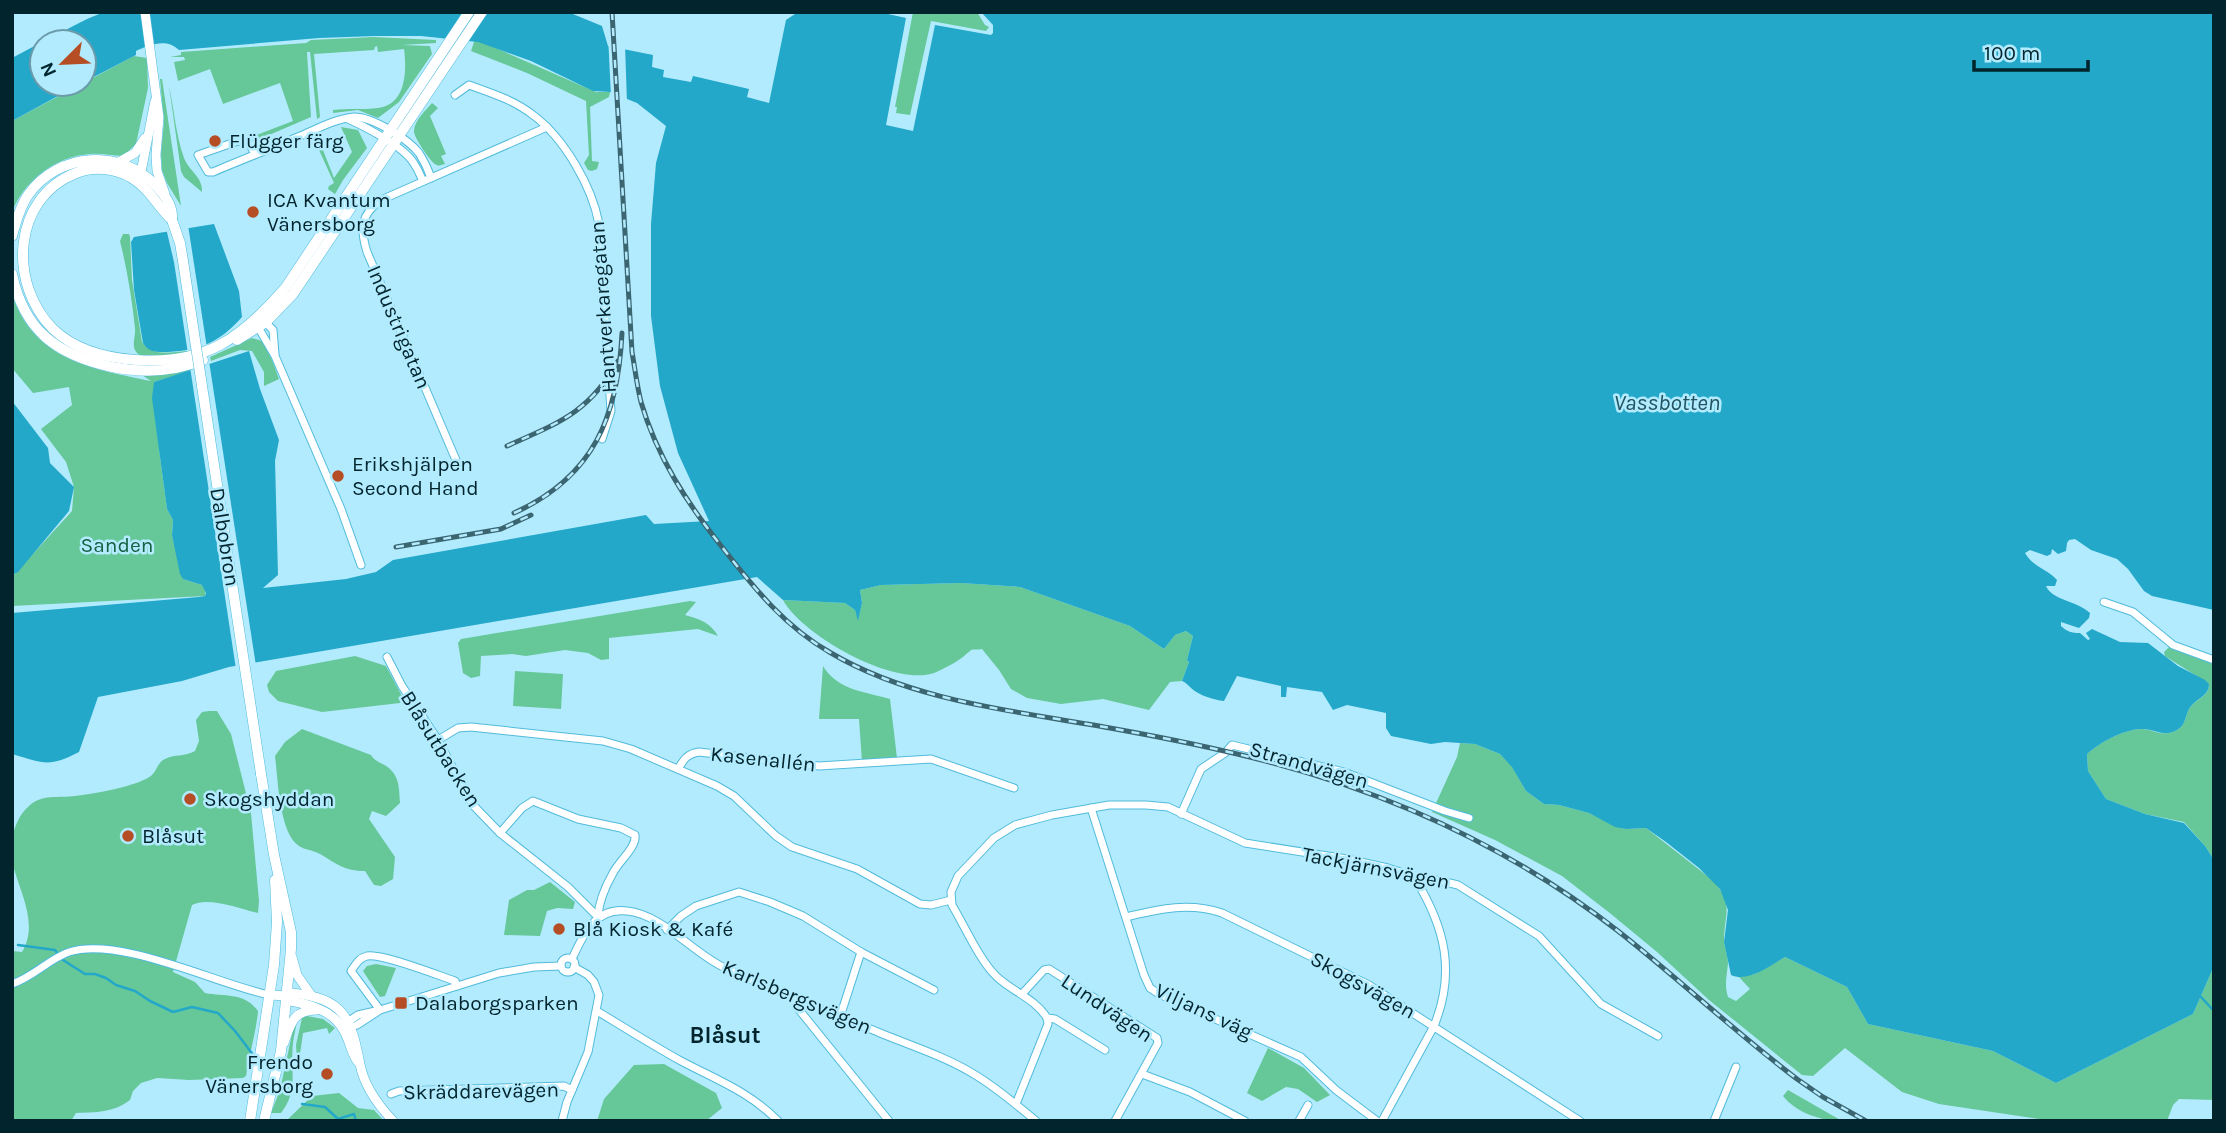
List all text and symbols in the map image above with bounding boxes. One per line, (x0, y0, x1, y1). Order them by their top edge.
north arrow (28, 28, 98, 98)
scale bar (1974, 28, 2088, 72)
text: 100 m (1984, 41, 2041, 65)
text: N (36, 59, 61, 80)
place label: Flügger färg (229, 129, 344, 153)
marker: Flügger färg (207, 133, 223, 149)
place label: ICA Kvantum Vänersborg (267, 188, 391, 236)
marker: ICA Kvantum Vänersborg (245, 204, 261, 220)
street label: Hantverkaregatan (585, 220, 621, 394)
street label: Industrigatan (362, 262, 436, 392)
water label: Vassbotten (1614, 389, 1720, 416)
place label: Erikshjälpen Second Hand (352, 452, 479, 500)
marker: Erikshjälpen Second Hand (330, 468, 346, 484)
street label: Dalbobron (205, 486, 245, 588)
park label: Sanden (81, 533, 153, 557)
street label: Blåsutbacken (396, 687, 486, 811)
street label: Strandvägen (1247, 737, 1371, 793)
street label: Kasenallén (709, 742, 817, 776)
place label: Skogshyddan (204, 787, 334, 811)
marker: Skogshyddan (182, 791, 198, 807)
place label: Blåsut (142, 824, 204, 848)
marker: Blåsut (120, 828, 136, 844)
street label: Tackjärnsvägen (1300, 842, 1452, 894)
place label: Blå Kiosk & Kafé (573, 917, 733, 941)
marker: Blå Kiosk & Kafé (551, 921, 567, 937)
street label: Skogsvägen (1306, 946, 1420, 1024)
street label: Karlsbergsvägen (719, 955, 875, 1039)
street label: Lundvägen (1057, 969, 1157, 1047)
street label: Viljans väg (1151, 978, 1257, 1044)
place label: Dalaborgsparken (415, 991, 579, 1015)
marker: Dalaborgsparken (393, 995, 409, 1011)
district label: Blåsut (690, 1022, 761, 1049)
place label: Frendo Vänersborg (205, 1050, 313, 1098)
marker: Frendo Vänersborg (319, 1066, 335, 1082)
street label: Skräddarevägen (403, 1078, 559, 1104)

